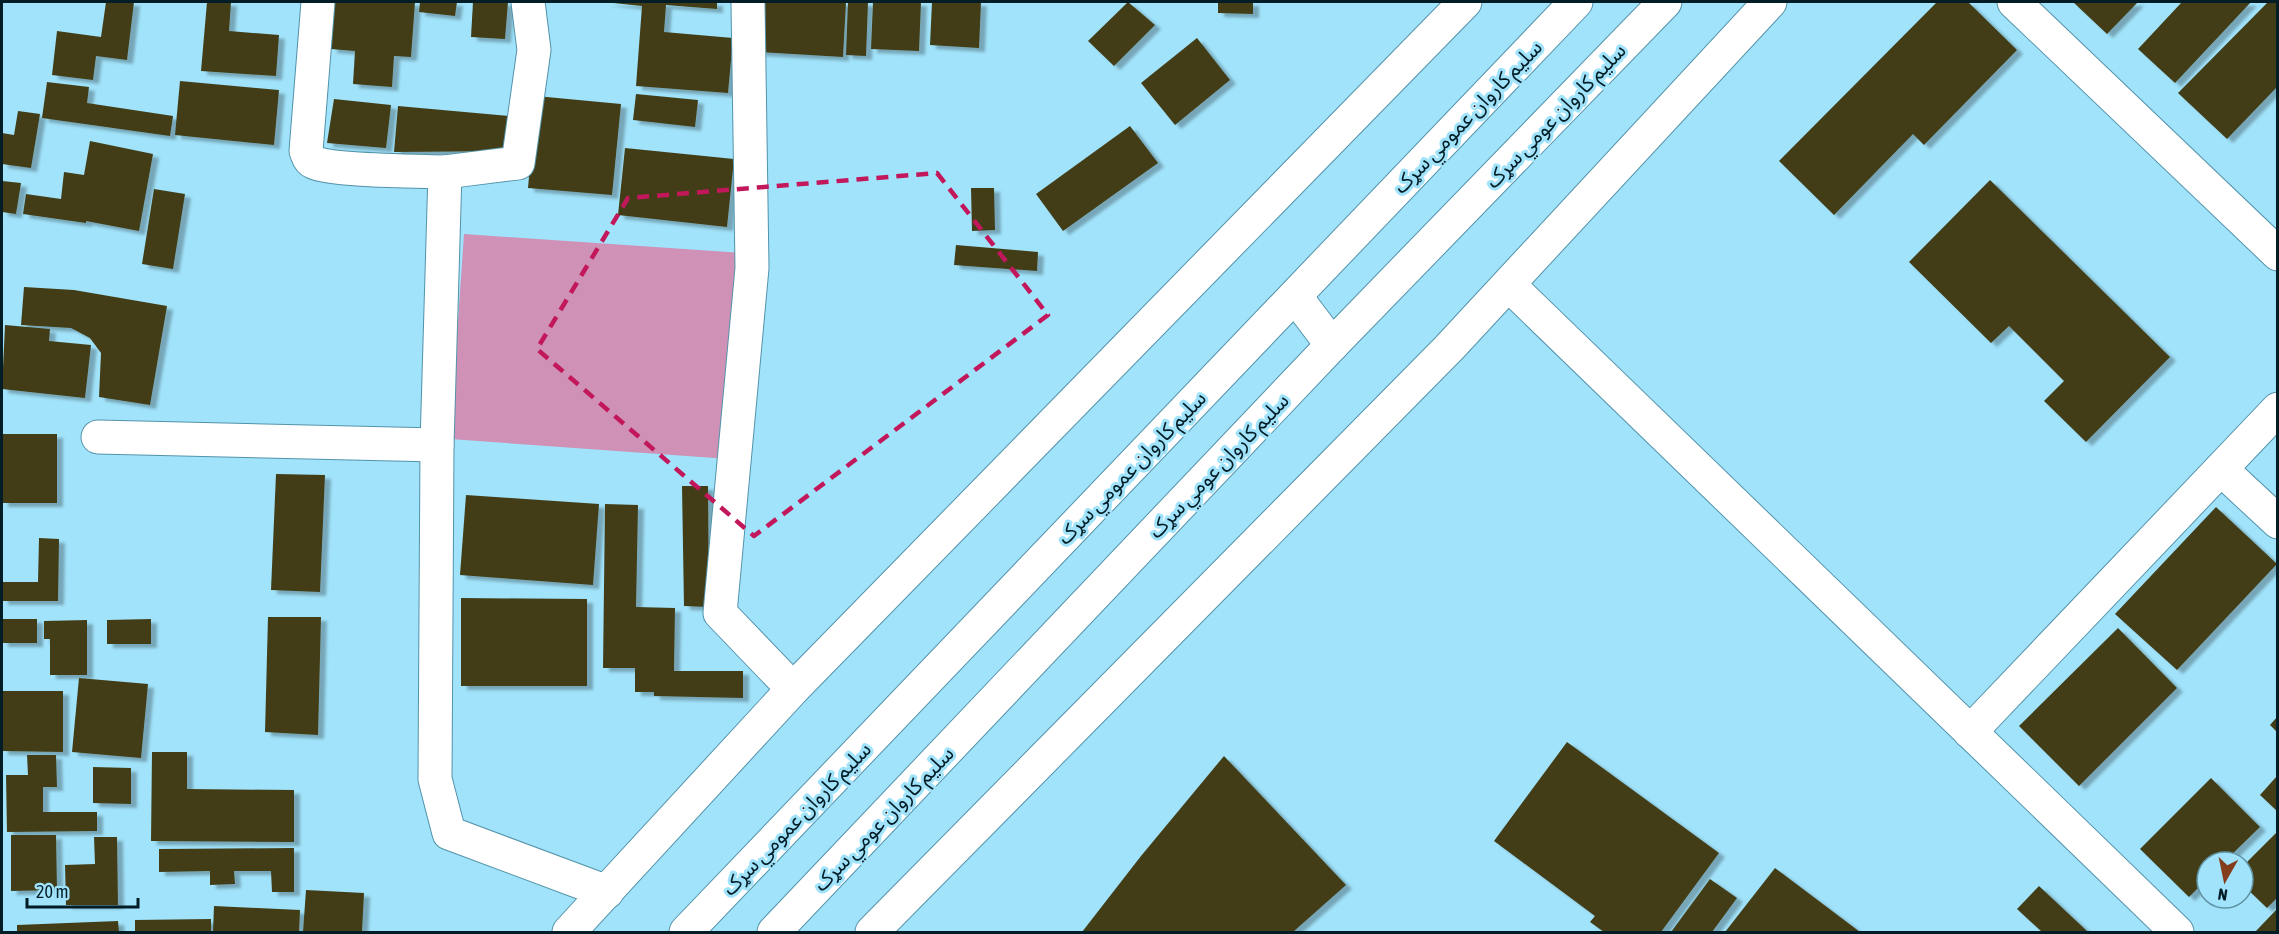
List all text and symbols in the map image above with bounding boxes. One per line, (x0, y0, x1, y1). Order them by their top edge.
street label: سلیم کاروان عمومي سړک (1388, 34, 1550, 201)
street label: سلیم کاروان عومي سړک (1480, 38, 1634, 196)
street label: سلیم کاروان عمومي سړک (1052, 385, 1214, 552)
street label: سلیم کاروان عومي سړک (1143, 388, 1297, 546)
street label: سلیم کاروان عمومي سړک (717, 736, 879, 903)
street label: سلیم کاروان عومي سړک (808, 741, 962, 899)
north arrow (2195, 850, 2255, 910)
scale bar (27, 871, 138, 909)
text: 20 m (36, 881, 68, 902)
text: N (2217, 885, 2229, 904)

